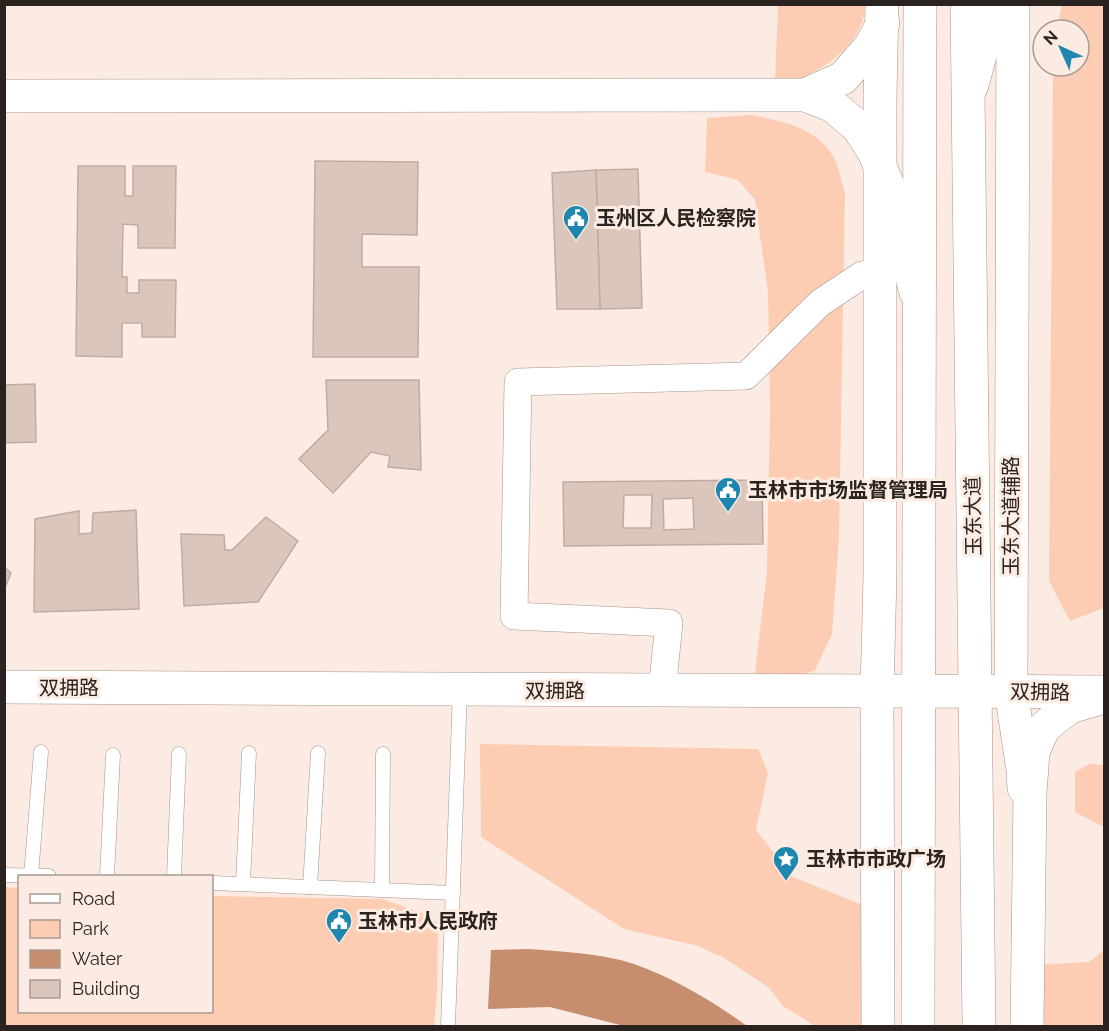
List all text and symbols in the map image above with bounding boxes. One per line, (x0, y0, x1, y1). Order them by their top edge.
north arrow (1031, 18, 1091, 78)
text: N (1040, 27, 1062, 49)
public building icon: 玉州区人民检察院 (561, 203, 591, 241)
place label: 玉州区人民检察院 (596, 206, 756, 230)
street label: 玉东大道辅路 (999, 456, 1023, 576)
public building icon: 玉林市市场监督管理局 (713, 475, 743, 513)
street label: 玉东大道 (960, 476, 986, 556)
place label: 玉林市市场监督管理局 (748, 478, 948, 502)
street label: 双拥路 (39, 676, 99, 700)
street label: 双拥路 (525, 679, 585, 703)
street label: 双拥路 (1010, 679, 1070, 705)
place icon: 玉林市市政广场 (771, 844, 801, 882)
place label: 玉林市市政广场 (806, 847, 946, 871)
legend (18, 875, 213, 1013)
text: Road (72, 888, 115, 909)
public building icon: 玉林市人民政府 (324, 906, 354, 944)
place label: 玉林市人民政府 (358, 909, 498, 933)
text: Park (72, 918, 109, 939)
text: Water (72, 948, 123, 969)
text: Building (72, 978, 140, 999)

